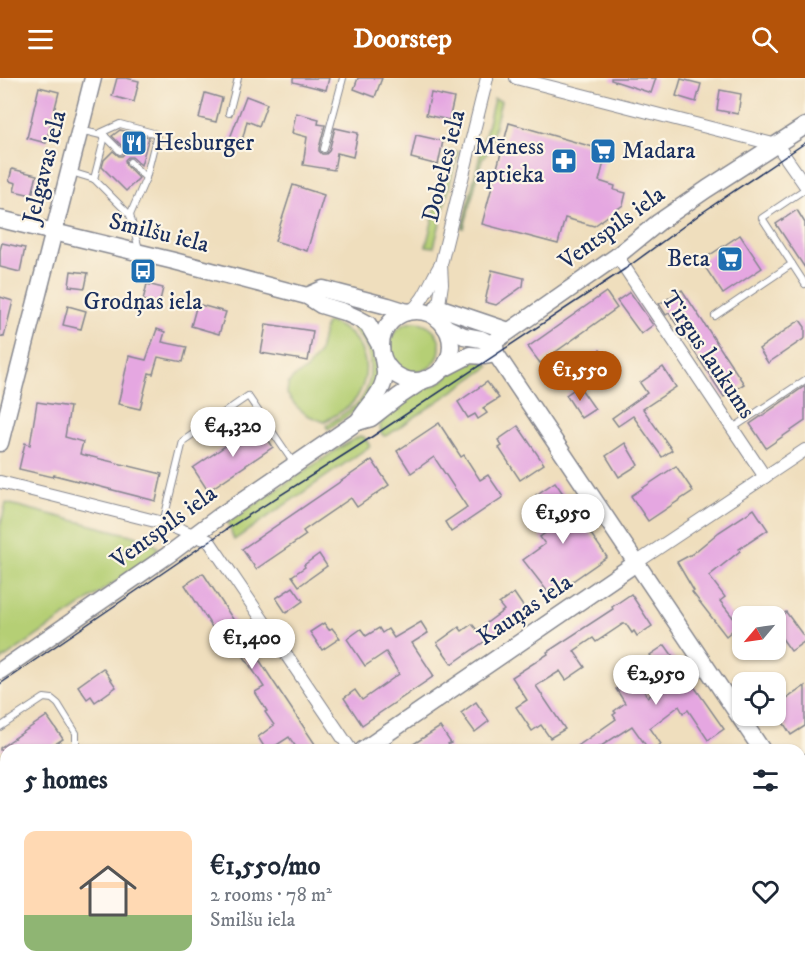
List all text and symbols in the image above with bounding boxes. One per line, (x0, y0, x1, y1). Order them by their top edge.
text: Doorstep (353, 22, 452, 56)
icon: menu (24, 23, 57, 56)
icon: search (748, 23, 781, 56)
street label: Dobeles iela (416, 106, 473, 225)
street label: Jelgavas iela (16, 107, 74, 229)
restaurant icon: Hesburger (119, 128, 149, 158)
place label: Hesburger (154, 128, 254, 158)
place label: Mēness aptieka (474, 132, 545, 190)
supermarket icon: Madara (588, 136, 618, 166)
place label: Madara (622, 136, 696, 166)
pharmacy icon: Mēness aptieka (549, 146, 579, 176)
street label: Ventspils iela (552, 179, 672, 277)
street label: Smilšu iela (106, 206, 213, 260)
place label: Beta (667, 244, 711, 274)
supermarket icon: Beta (715, 244, 745, 274)
bus stop icon: Grodņas iela (128, 256, 158, 286)
street label: Tirgus laukums (654, 285, 762, 425)
place label: Grodņas iela (84, 287, 203, 317)
pin: €1,550 (531, 351, 629, 402)
text: €1,550 (553, 358, 607, 383)
pin: €4,320 (184, 407, 282, 458)
text: €4,320 (204, 414, 262, 439)
street label: Ventspils iela (104, 478, 224, 576)
pin: €1,950 (514, 494, 612, 545)
text: €1,950 (535, 501, 591, 526)
street label: Kauņas iela (472, 567, 579, 653)
north arrow (732, 606, 786, 660)
map controls (732, 606, 786, 726)
pin: €1,400 (203, 619, 301, 670)
text: €1,400 (223, 626, 281, 651)
pin: €2,950 (607, 655, 705, 706)
text: €2,950 (627, 662, 685, 687)
button: locate (732, 672, 786, 726)
text: 5 homes (24, 764, 108, 797)
icon: filters (749, 764, 782, 797)
text: €1,550/mo (210, 850, 320, 883)
icon: home (72, 855, 144, 927)
icon: heart (749, 875, 782, 908)
text: 2 rooms · 78 m² (210, 883, 332, 908)
text: Smilšu iela (210, 908, 295, 933)

